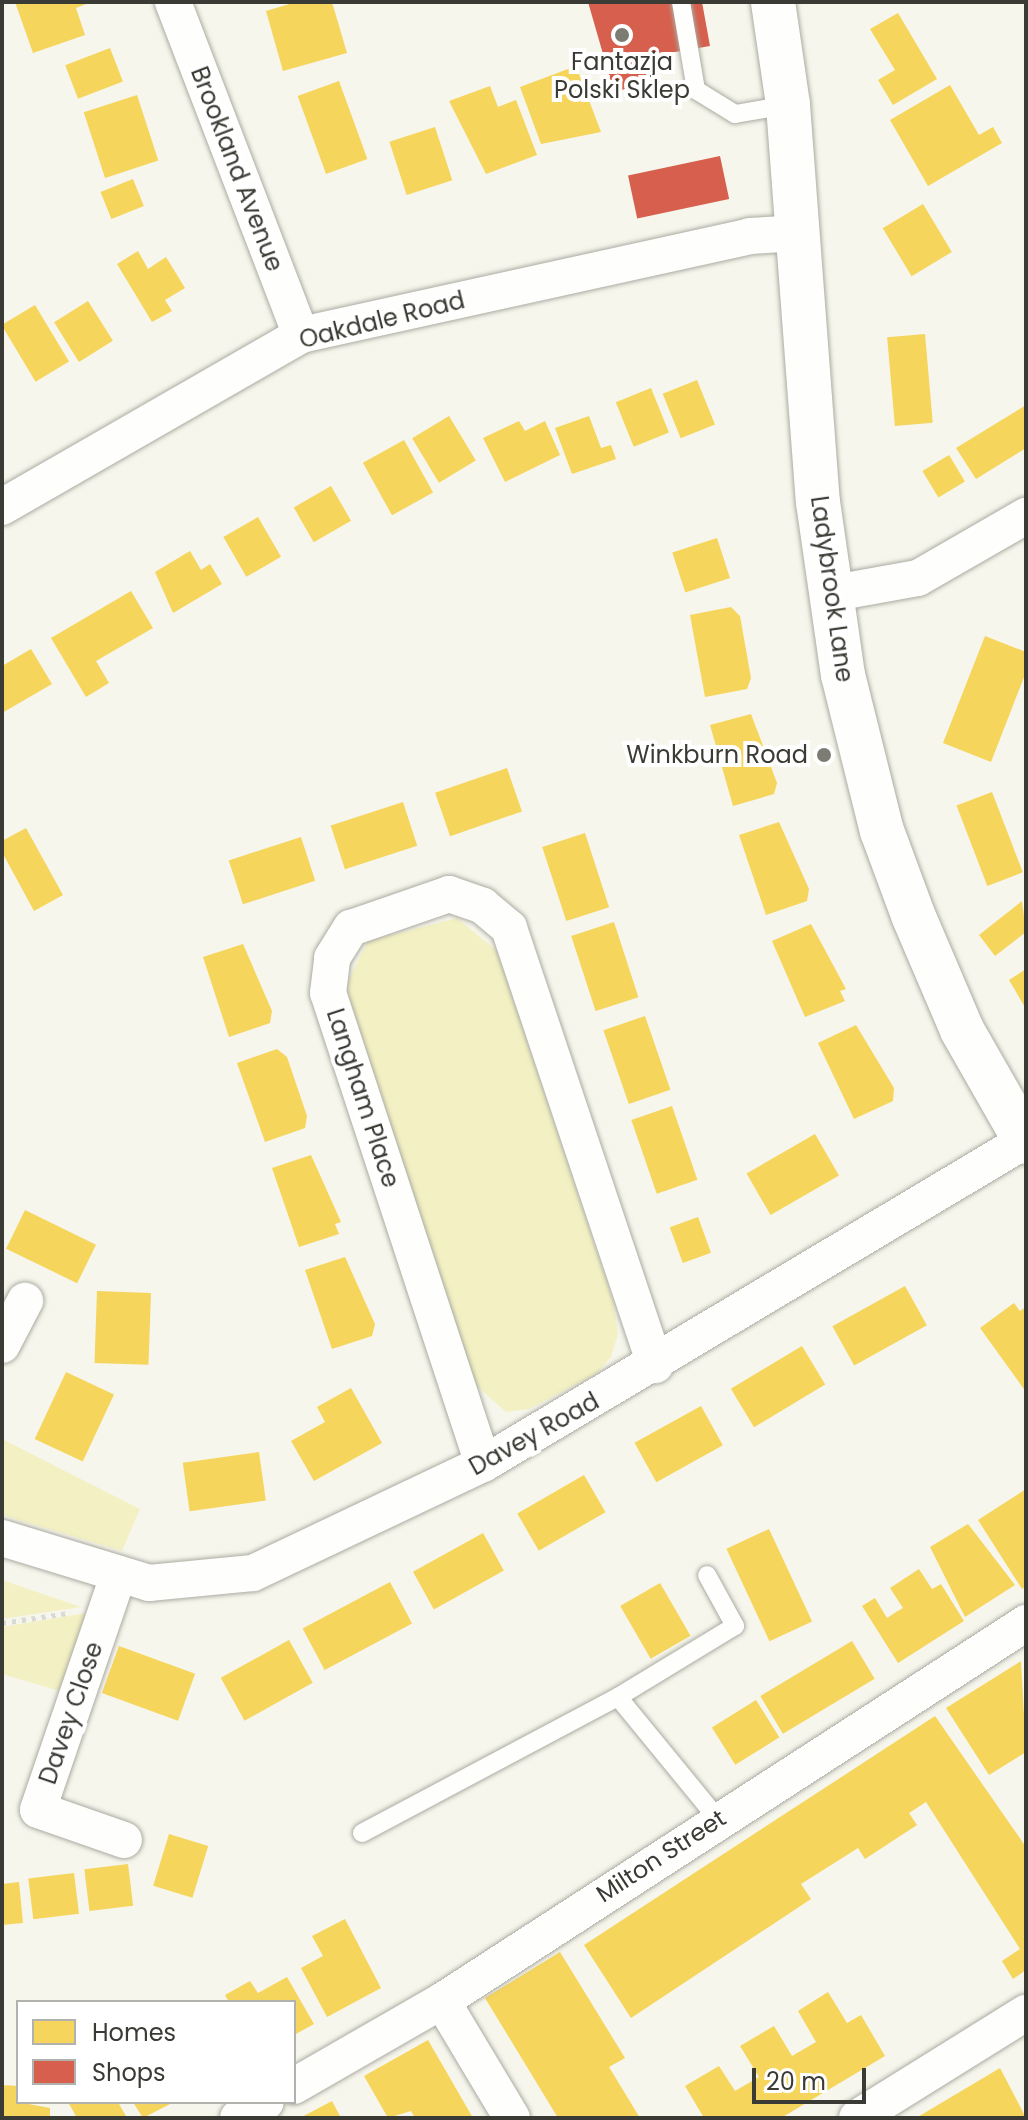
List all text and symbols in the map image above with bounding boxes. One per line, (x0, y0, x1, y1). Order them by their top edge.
marker: Fantazja Polski Sklep (613, 26, 631, 44)
place label: Fantazja Polski Sklep (554, 48, 690, 104)
street label: Brookland Avenue (185, 63, 289, 275)
street label: Oakdale Road (296, 286, 468, 354)
street label: Ladybrook Lane (805, 494, 859, 684)
place label: Winkburn Road (626, 741, 808, 769)
marker: Winkburn Road (815, 746, 833, 764)
street label: Langham Place (321, 1005, 405, 1191)
street label: Davey Road (464, 1387, 604, 1481)
street label: Davey Close (33, 1638, 109, 1788)
street label: Milton Street (591, 1803, 731, 1909)
legend (16, 2000, 296, 2104)
text: Homes (92, 2016, 176, 2049)
scale bar (756, 2052, 870, 2102)
text: Shops (92, 2056, 166, 2089)
text: 20 m (766, 2065, 826, 2098)

